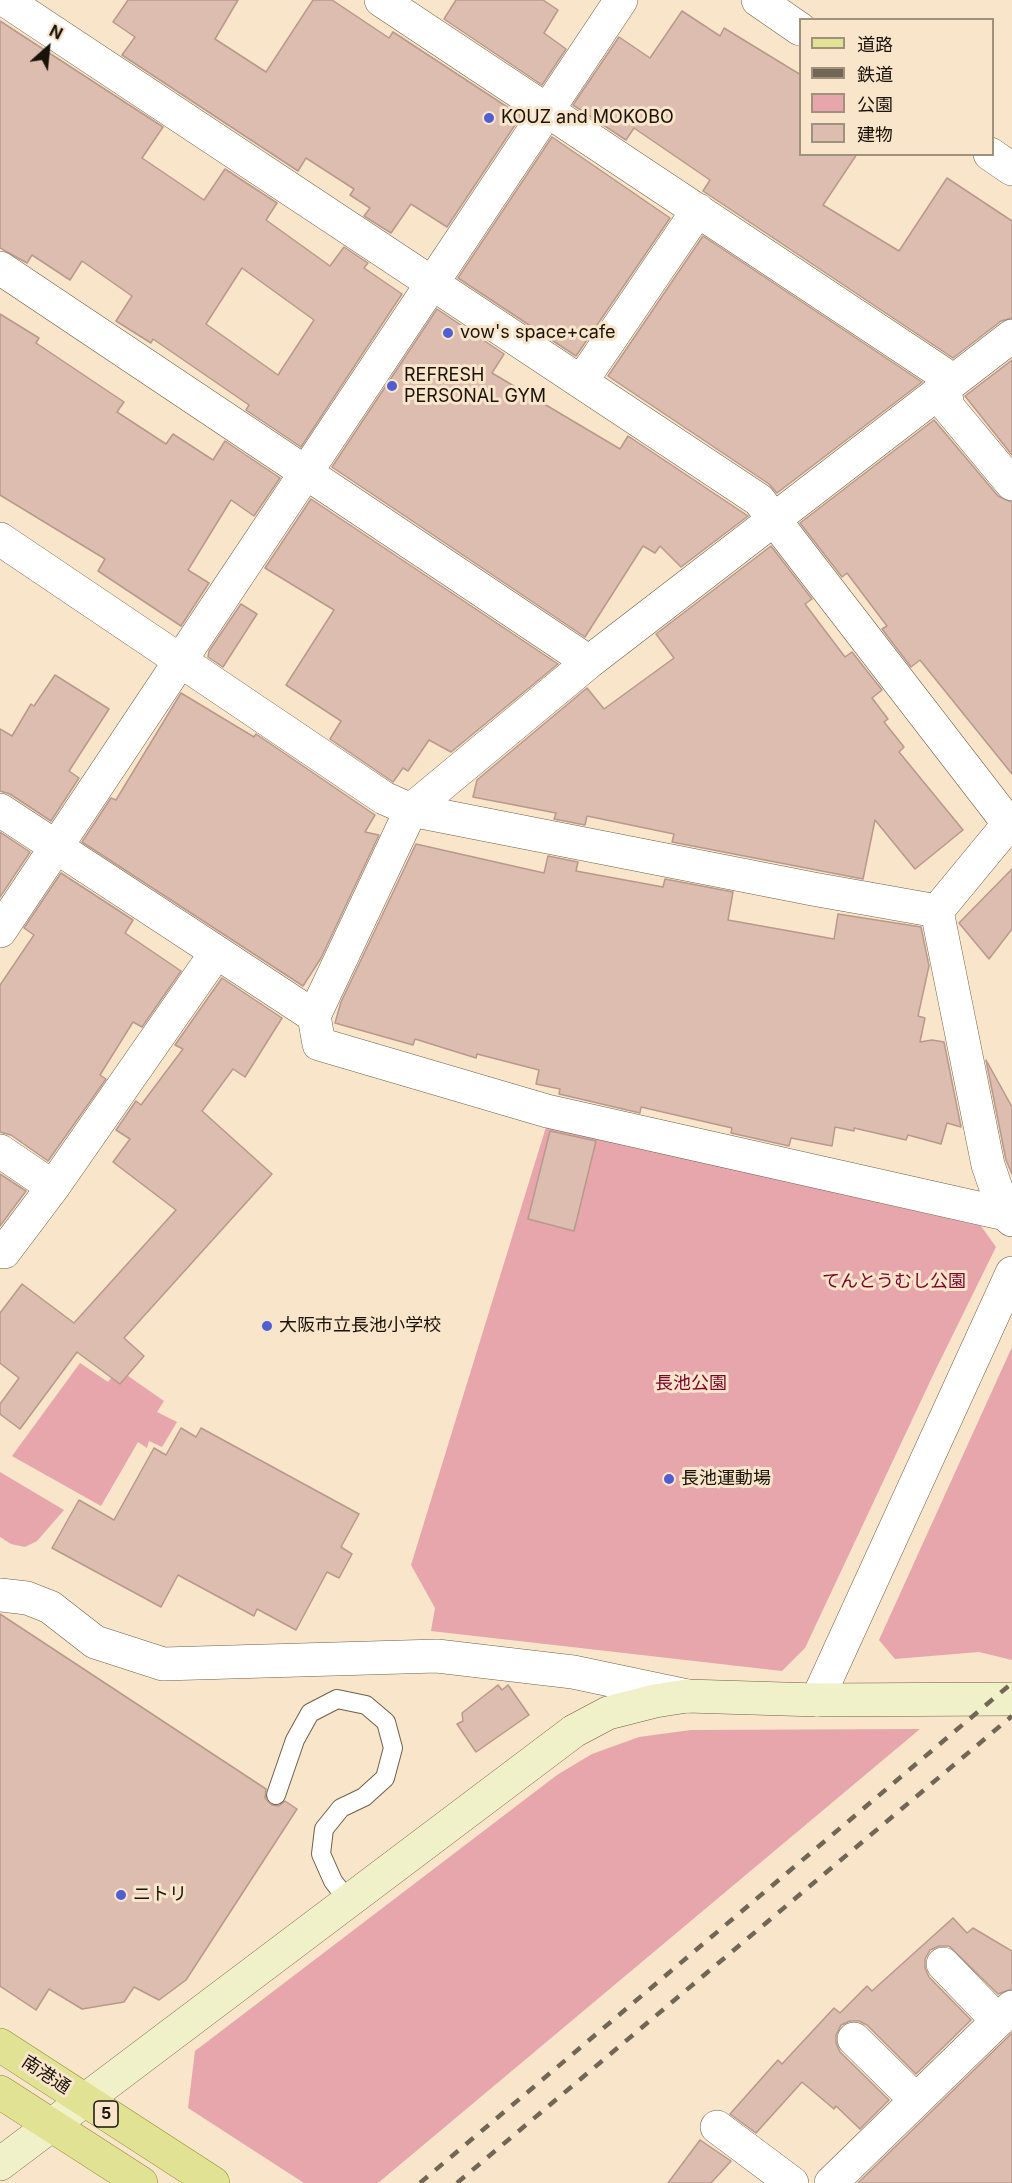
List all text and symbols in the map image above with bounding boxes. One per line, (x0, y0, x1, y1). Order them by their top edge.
north arrow (18, 18, 78, 78)
legend (799, 18, 994, 156)
text: N (46, 20, 66, 44)
text: 道路 (857, 34, 893, 55)
text: 鉄道 (857, 64, 893, 85)
text: 公園 (857, 94, 893, 115)
place label: KOUZ and MOKOBO (501, 107, 674, 129)
marker: KOUZ and MOKOBO (482, 111, 496, 125)
text: 建物 (857, 124, 893, 145)
place label: vow's space+cafe (460, 322, 616, 344)
marker: vow's space+cafe (441, 326, 455, 340)
place label: REFRESH PERSONAL GYM (404, 365, 546, 407)
marker: REFRESH PERSONAL GYM (385, 379, 399, 393)
park label: てんとうむし公園 (822, 1271, 966, 1293)
place label: 大阪市立長池小学校 (279, 1315, 441, 1337)
marker: 大阪市立長池小学校 (260, 1319, 274, 1333)
park label: 長池公園 (655, 1373, 727, 1395)
place label: 長池運動場 (681, 1468, 771, 1490)
marker: 長池運動場 (662, 1472, 676, 1486)
place label: ニトリ (133, 1884, 187, 1906)
marker: ニトリ (114, 1888, 128, 1902)
street label: 南港通 (17, 2051, 75, 2099)
road number: 5 (94, 2101, 118, 2127)

